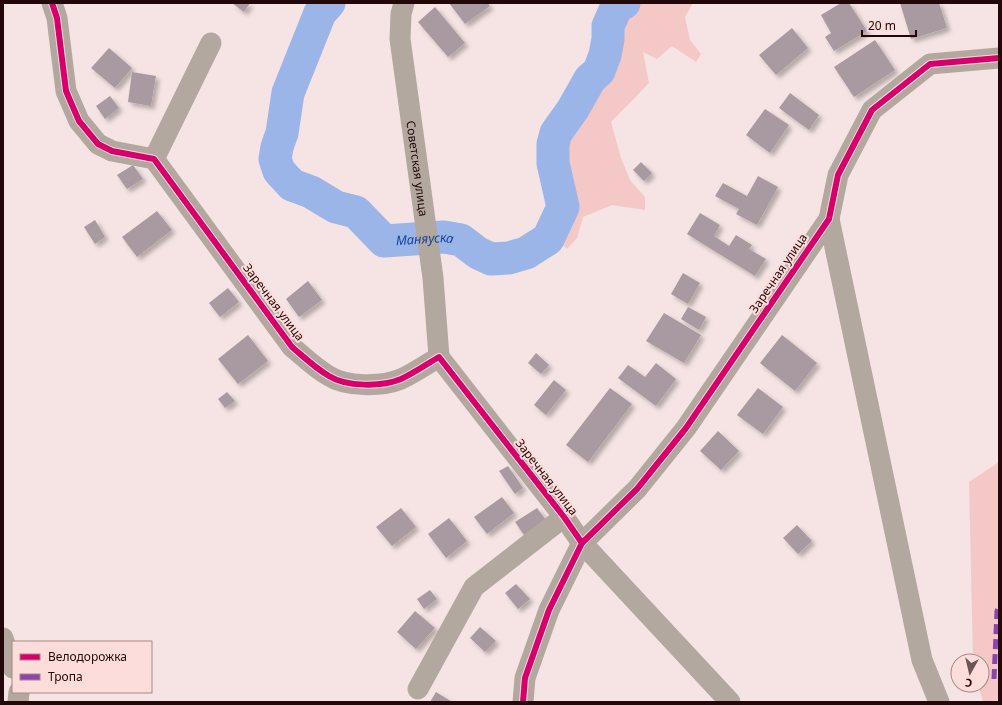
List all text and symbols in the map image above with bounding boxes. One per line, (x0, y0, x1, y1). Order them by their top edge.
scale bar (862, 12, 916, 38)
text: 20 m (868, 17, 896, 34)
street label: Советская улица (403, 119, 433, 217)
water label: Маняуска (395, 228, 456, 249)
street label: Заречная улица (745, 230, 811, 316)
street label: Заречная улица (239, 260, 309, 344)
street label: Заречная улица (512, 435, 582, 519)
legend (12, 641, 152, 693)
text: Велодорожка (48, 648, 127, 665)
north arrow (950, 653, 990, 693)
text: Тропа (48, 668, 83, 685)
text: С (964, 675, 973, 691)

